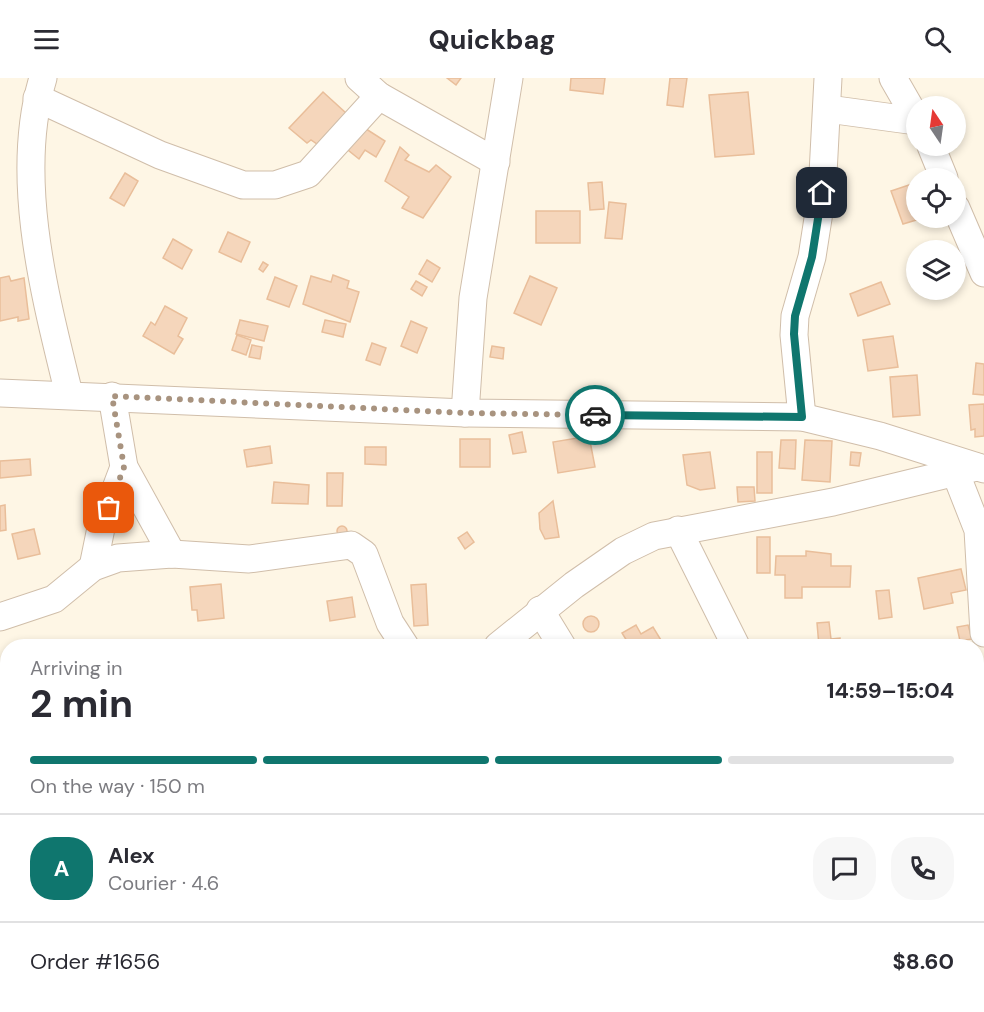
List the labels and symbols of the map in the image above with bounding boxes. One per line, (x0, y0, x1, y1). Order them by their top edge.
north arrow (906, 96, 966, 156)
pin (796, 167, 847, 218)
courier (565, 385, 625, 445)
pin (83, 482, 134, 533)

